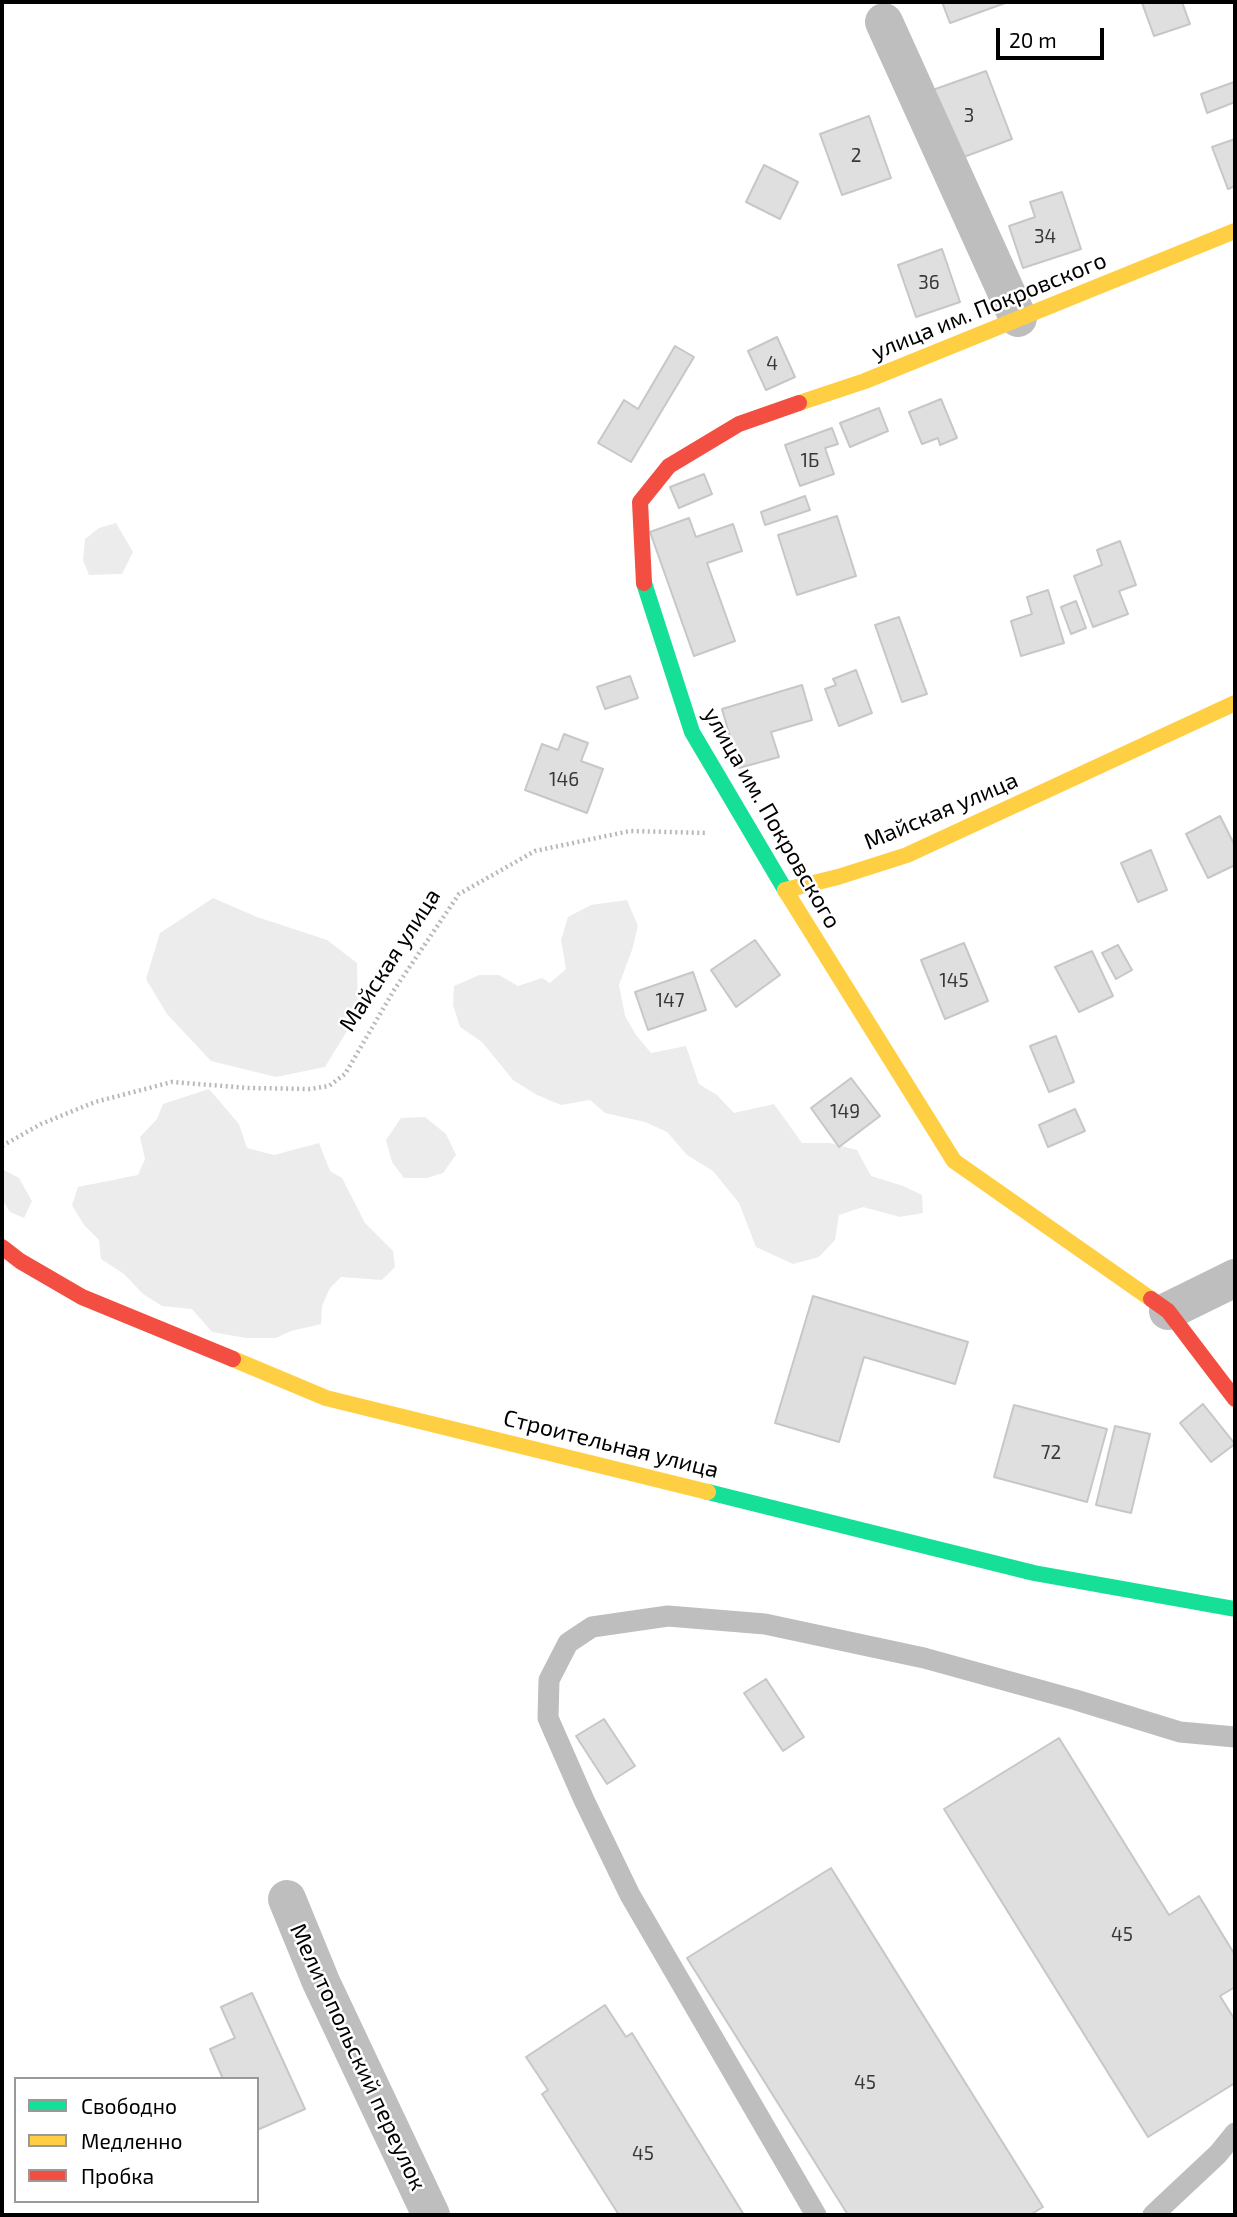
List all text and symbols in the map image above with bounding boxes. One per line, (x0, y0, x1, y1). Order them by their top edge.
scale bar (999, 14, 1108, 58)
text: 20 m (1009, 27, 1057, 52)
house number: 3 (964, 105, 974, 127)
house number: 2 (851, 145, 861, 167)
house number: 34 (1034, 226, 1056, 248)
street label: улица им. Покровского (868, 246, 1110, 366)
house number: 36 (918, 272, 940, 294)
house number: 4 (766, 353, 778, 375)
house number: 1Б (801, 450, 819, 472)
street label: улица им. Покровского (697, 702, 847, 934)
street label: Майская улица (860, 766, 1022, 856)
house number: 146 (549, 769, 579, 791)
street label: Майская улица (334, 883, 446, 1037)
house number: 145 (939, 970, 969, 992)
house number: 147 (656, 990, 684, 1012)
house number: 149 (830, 1101, 860, 1123)
street label: Строительная улица (501, 1404, 721, 1484)
house number: 72 (1041, 1442, 1061, 1464)
street label: Мелитопольский переулок (284, 1919, 432, 2195)
house number: 45 (1111, 1924, 1133, 1946)
house number: 45 (854, 2072, 876, 2094)
legend (14, 2077, 259, 2203)
text: Свободно (81, 2093, 177, 2118)
text: Медленно (81, 2128, 183, 2153)
house number: 45 (632, 2143, 654, 2165)
text: Пробка (81, 2163, 154, 2188)

